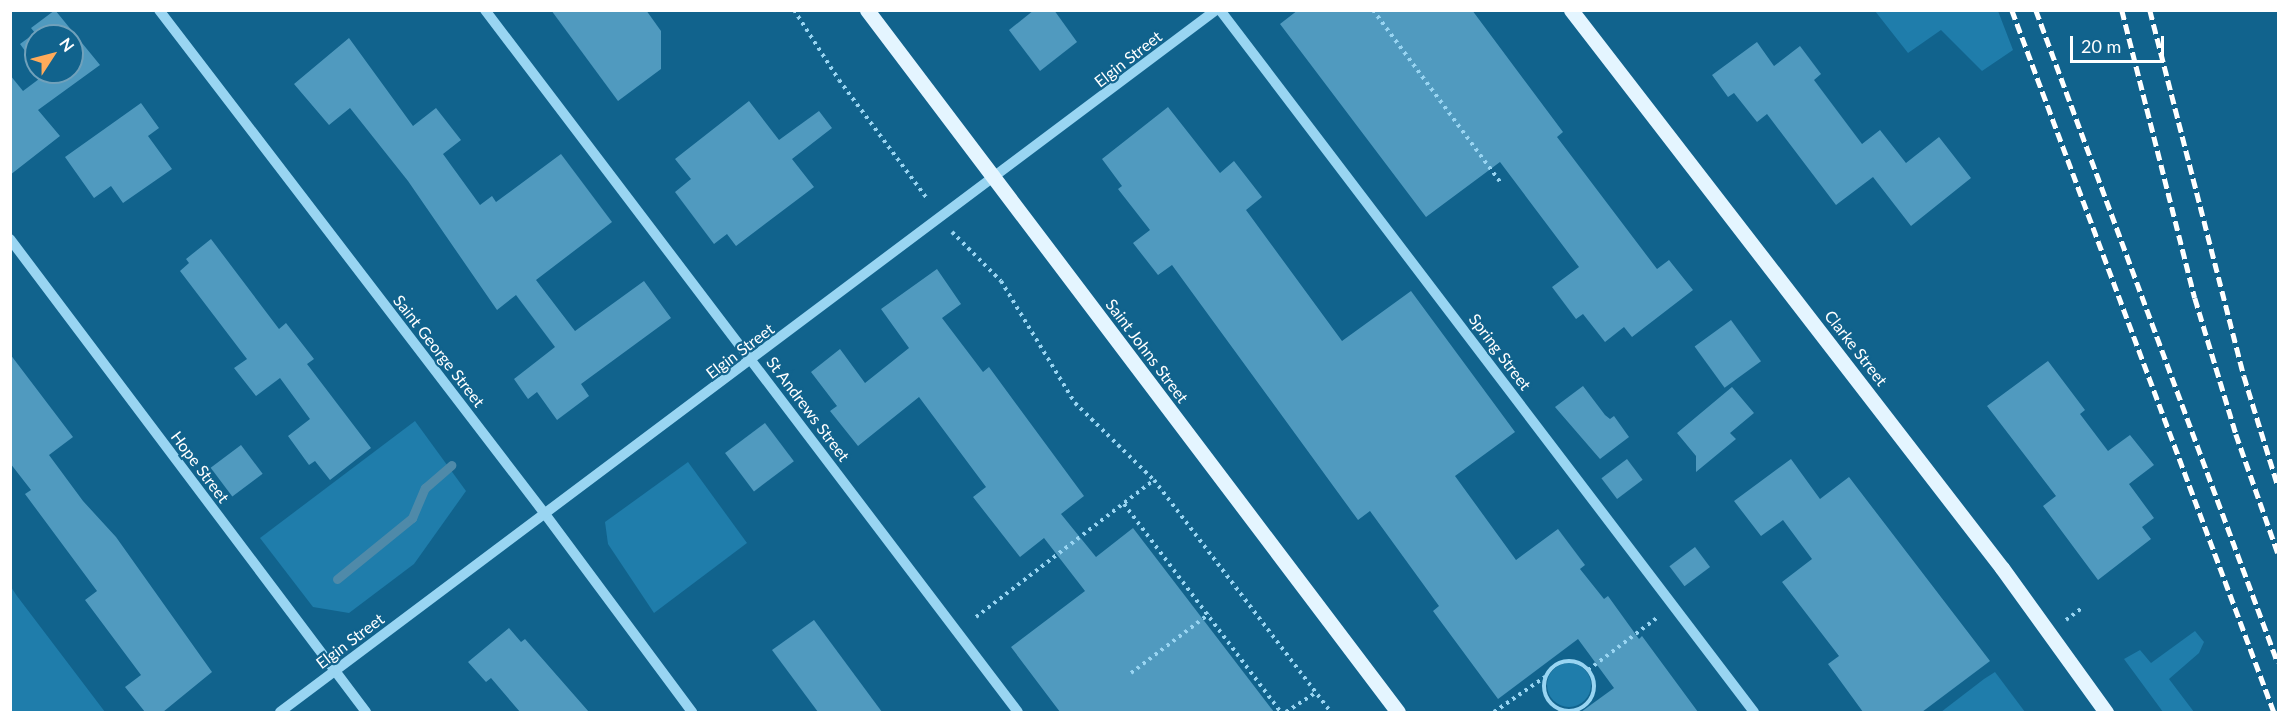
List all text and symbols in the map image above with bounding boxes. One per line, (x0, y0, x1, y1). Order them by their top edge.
north arrow (24, 24, 84, 84)
scale bar (2073, 24, 2168, 62)
street label: Elgin Street (1090, 27, 1166, 91)
text: N (56, 34, 79, 55)
text: 20 m (2081, 35, 2121, 57)
street label: Saint George Street (389, 291, 489, 411)
street label: Saint Johns Street (1102, 295, 1192, 407)
street label: Clarke Street (1821, 306, 1891, 390)
street label: Spring Street (1465, 310, 1535, 394)
street label: Elgin Street (702, 319, 778, 383)
street label: St Andrews Street (762, 353, 854, 465)
street label: Hope Street (167, 427, 233, 507)
street label: Elgin Street (312, 609, 388, 673)

